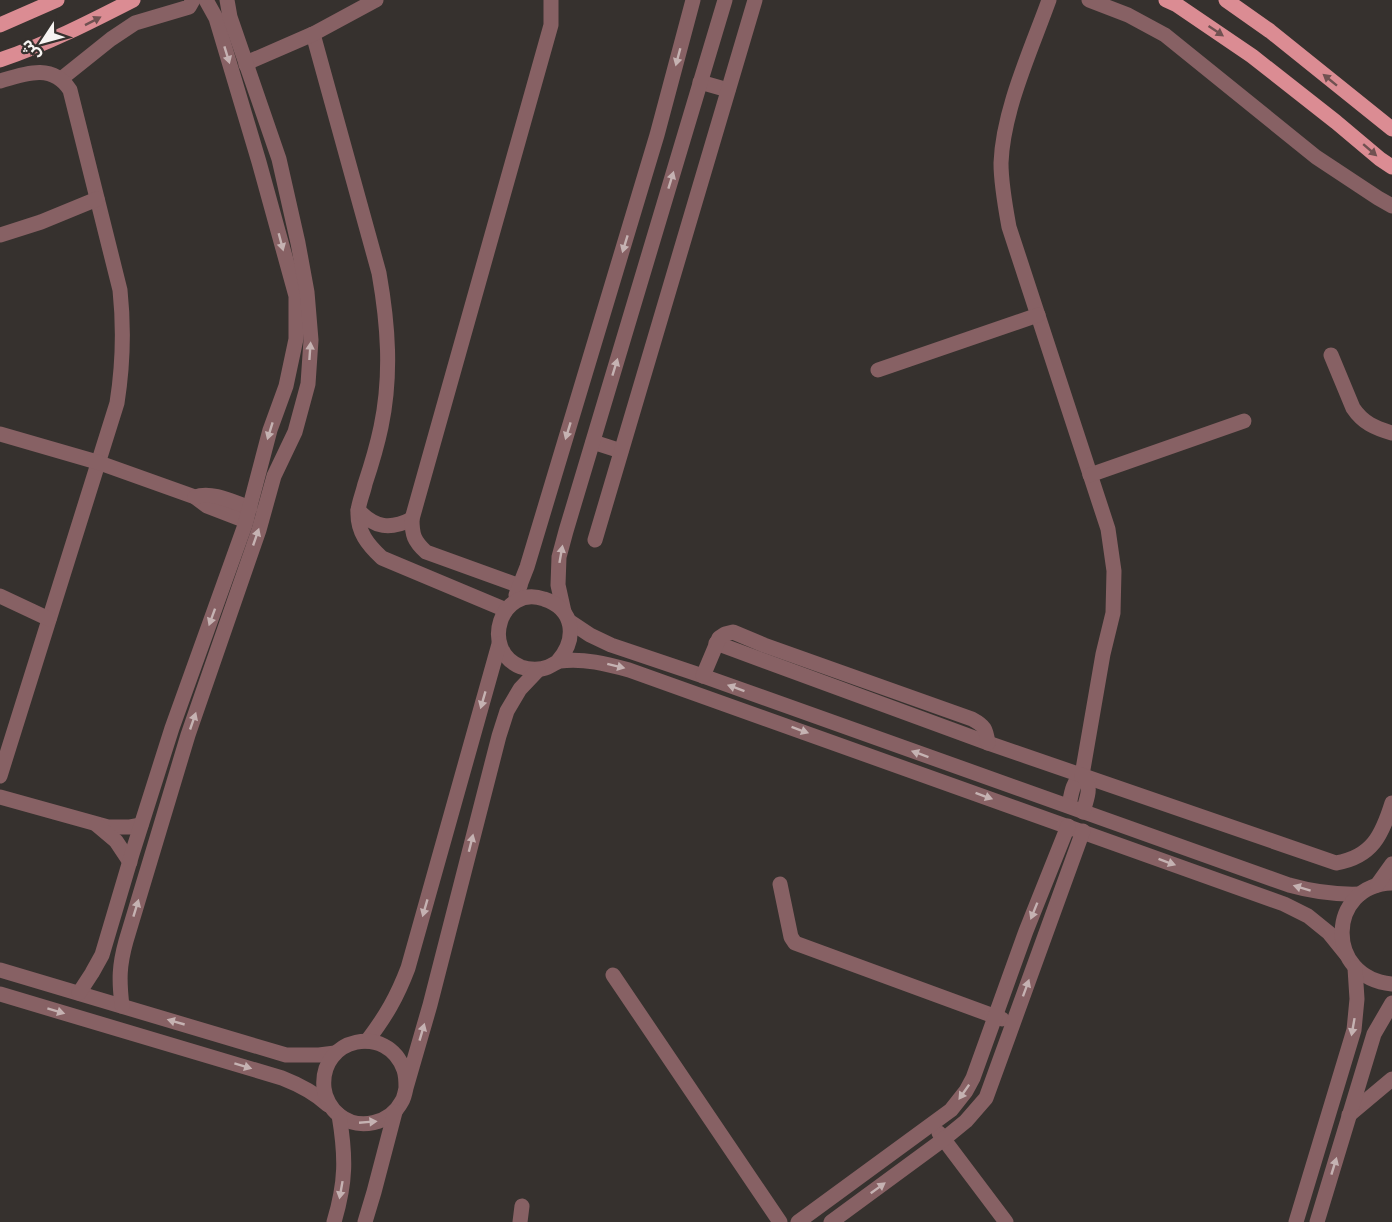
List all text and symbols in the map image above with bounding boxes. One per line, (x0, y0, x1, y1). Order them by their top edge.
north arrow (12, 12, 72, 72)
one-way arrow (84, 16, 101, 26)
one-way arrow (1207, 25, 1223, 37)
text: ش (16, 35, 45, 65)
one-way arrow (223, 46, 232, 64)
one-way arrow (673, 47, 683, 66)
one-way arrow (1322, 73, 1338, 86)
one-way arrow (1362, 143, 1377, 156)
one-way arrow (667, 171, 676, 189)
one-way arrow (277, 233, 286, 251)
one-way arrow (620, 235, 629, 253)
one-way arrow (305, 341, 315, 360)
one-way arrow (611, 358, 620, 376)
one-way arrow (265, 422, 274, 440)
one-way arrow (563, 422, 572, 440)
one-way arrow (252, 528, 261, 546)
one-way arrow (557, 544, 566, 563)
one-way arrow (207, 608, 216, 626)
one-way arrow (607, 662, 625, 672)
one-way arrow (727, 683, 745, 693)
one-way arrow (478, 691, 487, 709)
one-way arrow (188, 712, 198, 730)
one-way arrow (791, 726, 809, 736)
one-way arrow (911, 748, 929, 758)
one-way arrow (975, 791, 993, 801)
one-way arrow (467, 834, 477, 853)
one-way arrow (1158, 857, 1176, 867)
one-way arrow (1293, 883, 1311, 892)
one-way arrow (132, 899, 141, 917)
one-way arrow (420, 899, 429, 917)
one-way arrow (1029, 902, 1038, 920)
one-way arrow (1022, 979, 1032, 997)
one-way arrow (47, 1007, 65, 1016)
one-way arrow (167, 1017, 185, 1026)
one-way arrow (1349, 1017, 1358, 1036)
one-way arrow (418, 1023, 427, 1041)
one-way arrow (234, 1062, 252, 1071)
one-way arrow (958, 1084, 970, 1100)
one-way arrow (359, 1118, 378, 1127)
one-way arrow (1329, 1157, 1339, 1175)
one-way arrow (337, 1181, 346, 1200)
one-way arrow (870, 1182, 885, 1194)

